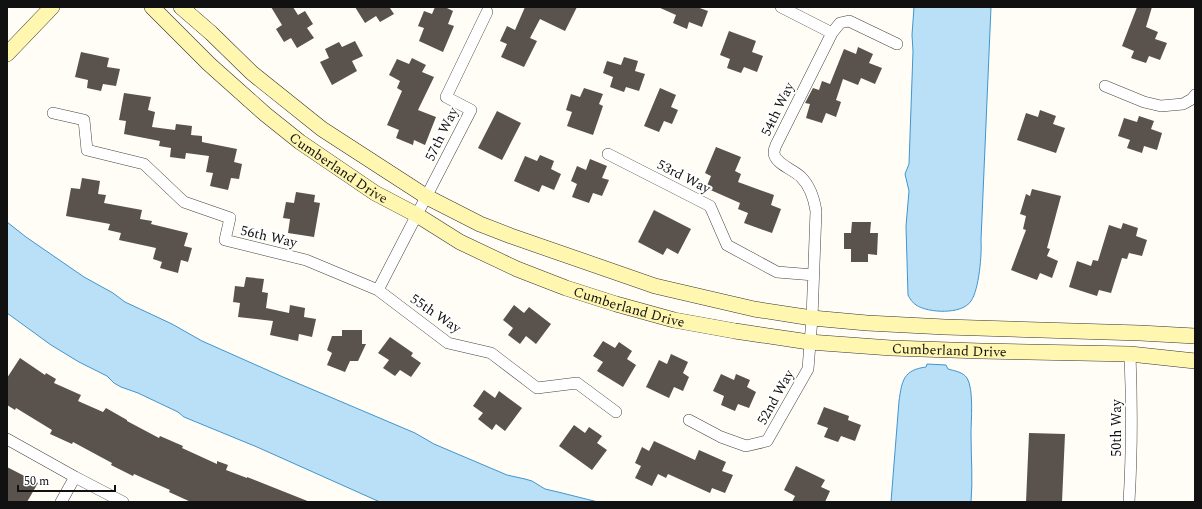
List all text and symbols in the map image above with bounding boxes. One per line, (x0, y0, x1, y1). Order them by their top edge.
street label: 54th Way (755, 78, 800, 140)
street label: 57th Way (419, 103, 464, 165)
street label: Cumberland Drive (285, 127, 392, 209)
street label: 53rd Way (653, 154, 715, 200)
street label: 56th Way (238, 220, 301, 253)
street label: Cumberland Drive (571, 281, 687, 333)
street label: 55th Way (406, 289, 467, 339)
street label: Cumberland Drive (891, 338, 1007, 363)
street label: 52nd Way (752, 365, 800, 429)
street label: 50th Way (1106, 398, 1127, 457)
scale bar (18, 467, 115, 493)
text: 50 m (24, 472, 49, 491)

